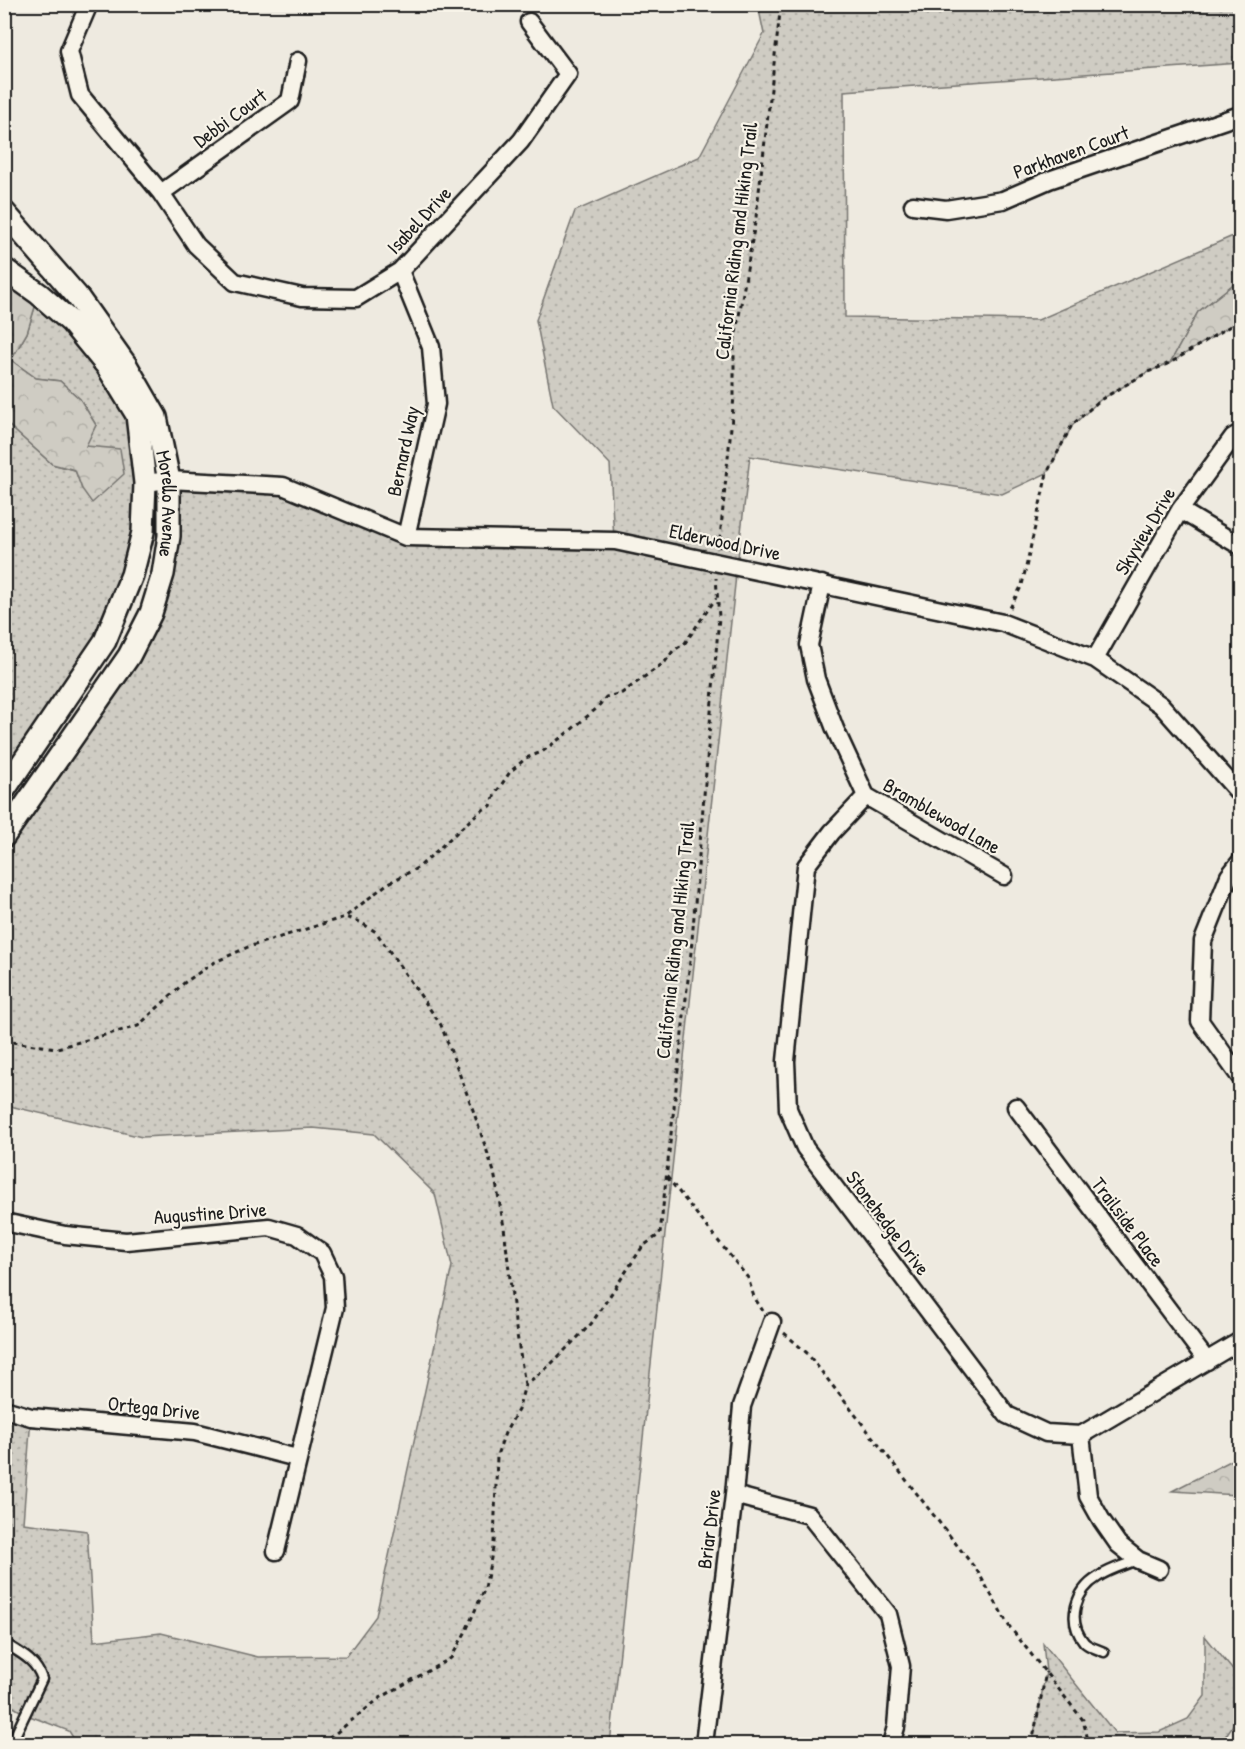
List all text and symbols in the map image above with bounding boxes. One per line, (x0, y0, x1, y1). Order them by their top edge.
street label: Debbi Court (188, 81, 273, 153)
street label: Parkhaven Court (1009, 118, 1133, 185)
street label: California Riding and Hiking Trail (708, 120, 764, 361)
street label: Isabel Drive (380, 180, 457, 260)
street label: Bernard Way (380, 403, 425, 498)
street label: Morello Avenue (150, 448, 183, 560)
street label: Skyview Drive (1108, 482, 1181, 580)
street label: Elderwood Drive (667, 517, 783, 566)
street label: Bramblewood Lane (879, 771, 1006, 860)
street label: California Riding and Hiking Trail (649, 819, 700, 1060)
street label: Stonehedge Drive (840, 1165, 937, 1281)
street label: Trailside Place (1086, 1171, 1171, 1272)
street label: Augustine Drive (153, 1195, 267, 1230)
street label: Ortega Drive (107, 1389, 202, 1426)
street label: Briar Drive (690, 1488, 727, 1570)

